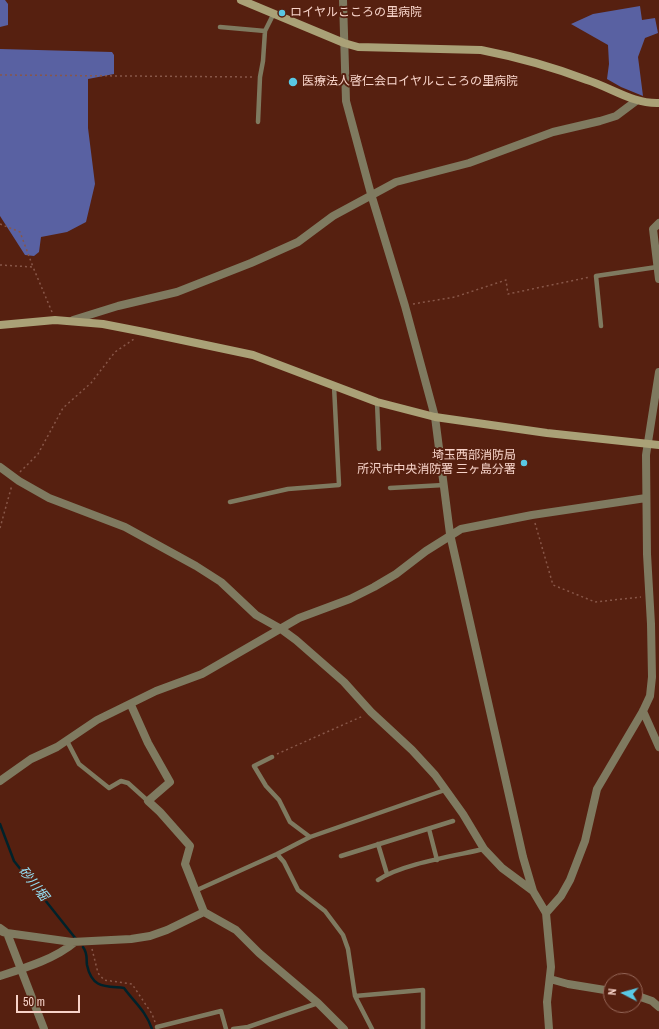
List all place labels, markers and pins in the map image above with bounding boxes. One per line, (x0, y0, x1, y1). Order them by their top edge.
place label: ロイヤルこころの里病院 (290, 6, 422, 20)
marker: ロイヤルこころの里病院 (277, 8, 287, 18)
place label: 医療法人啓仁会ロイヤルこころの里病院 (302, 75, 518, 89)
marker: 医療法人啓仁会ロイヤルこころの里病院 (287, 76, 299, 88)
place label: 埼玉西部消防局 所沢市中央消防署 三ヶ島分署 (357, 449, 516, 477)
marker: 埼玉西部消防局 所沢市中央消防署 三ヶ島分署 (519, 458, 529, 468)

